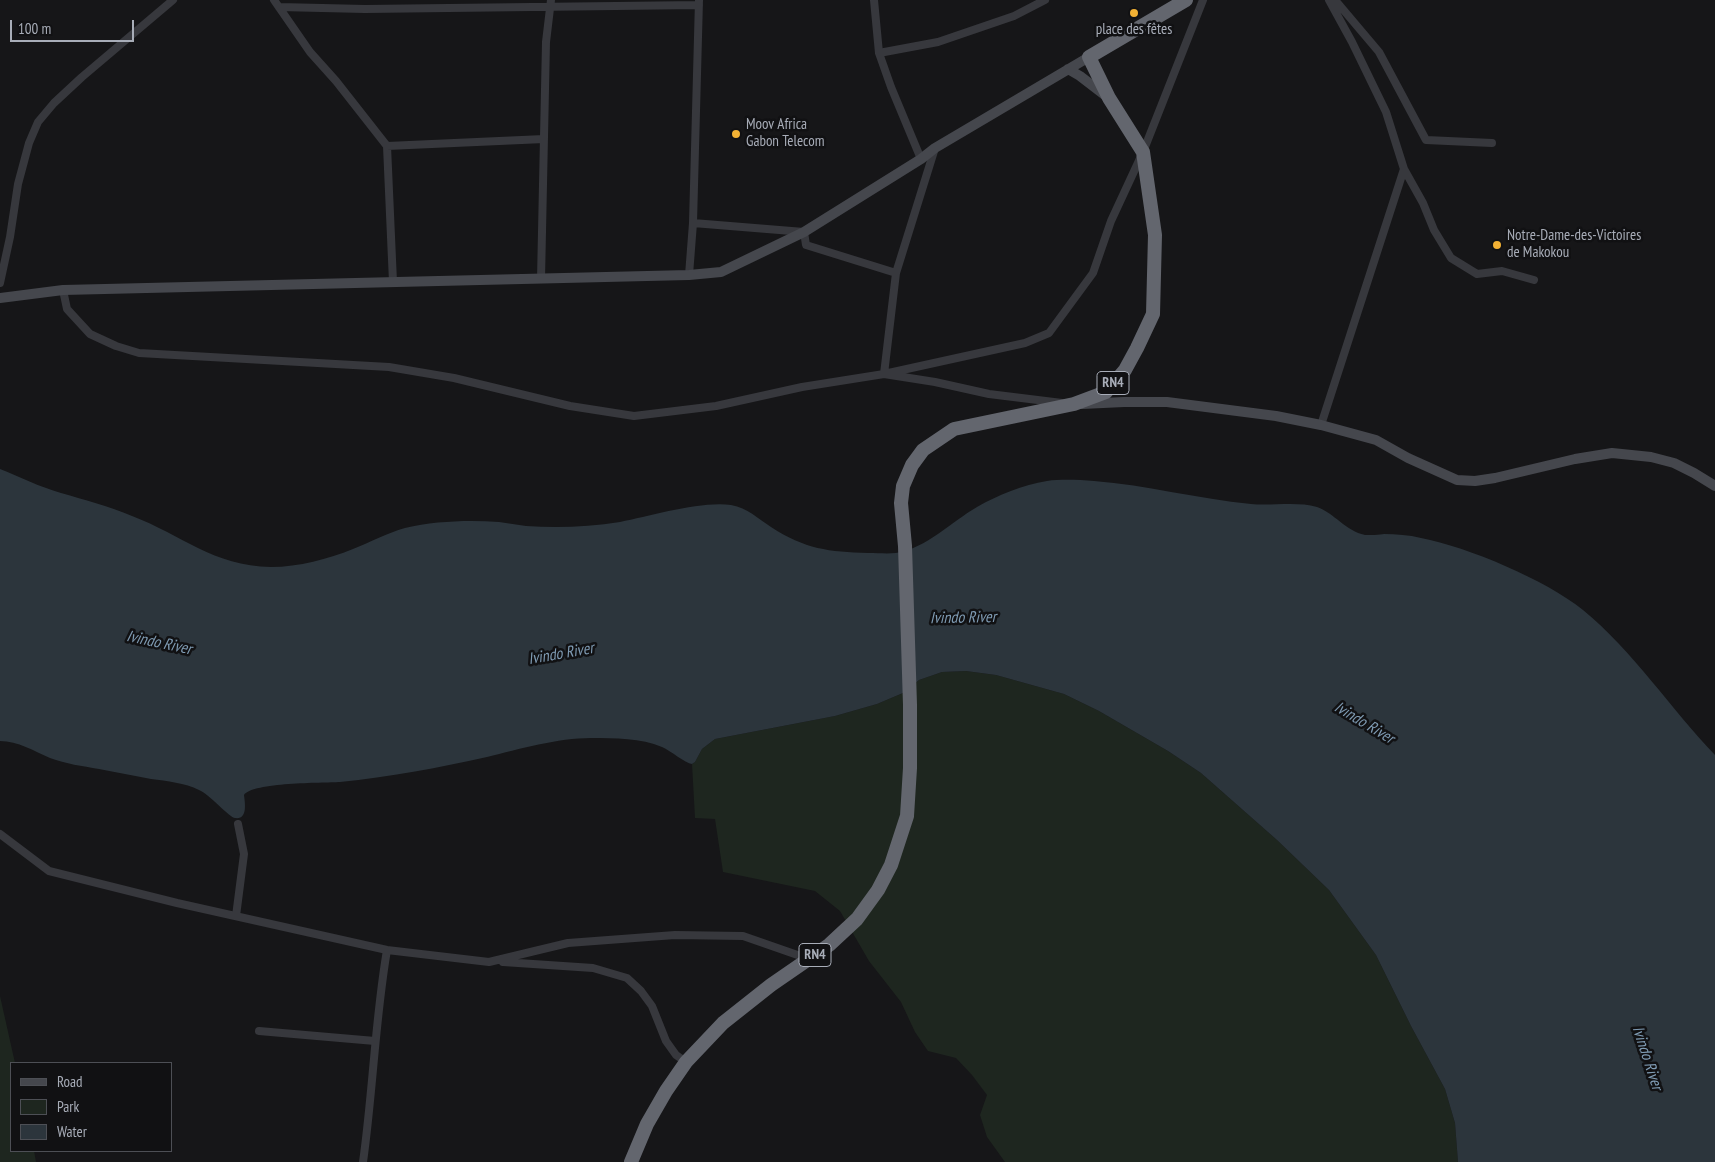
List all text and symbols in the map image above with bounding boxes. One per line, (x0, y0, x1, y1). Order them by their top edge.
marker: place des fêtes (1128, 7, 1140, 19)
scale bar (12, 10, 136, 42)
text: 100 m (18, 19, 51, 38)
place label: place des fêtes (1096, 21, 1172, 39)
place label: Moov Africa Gabon Telecom (746, 116, 824, 151)
marker: Moov Africa Gabon Telecom (730, 128, 742, 140)
place label: Notre-Dame-des-Victoires de Makokou (1507, 227, 1641, 262)
marker: Notre-Dame-des-Victoires de Makokou (1491, 239, 1503, 251)
road number: RN4 (1097, 372, 1129, 394)
water label: Ivindo River (930, 608, 996, 628)
water label: Ivindo River (125, 627, 193, 659)
water label: Ivindo River (527, 639, 595, 669)
water label: Ivindo River (1331, 698, 1397, 748)
road number: RN4 (799, 944, 831, 966)
water label: Ivindo River (1628, 1024, 1666, 1092)
legend (10, 1062, 172, 1152)
text: Road (57, 1072, 83, 1091)
text: Park (57, 1097, 79, 1116)
text: Water (57, 1122, 87, 1141)

